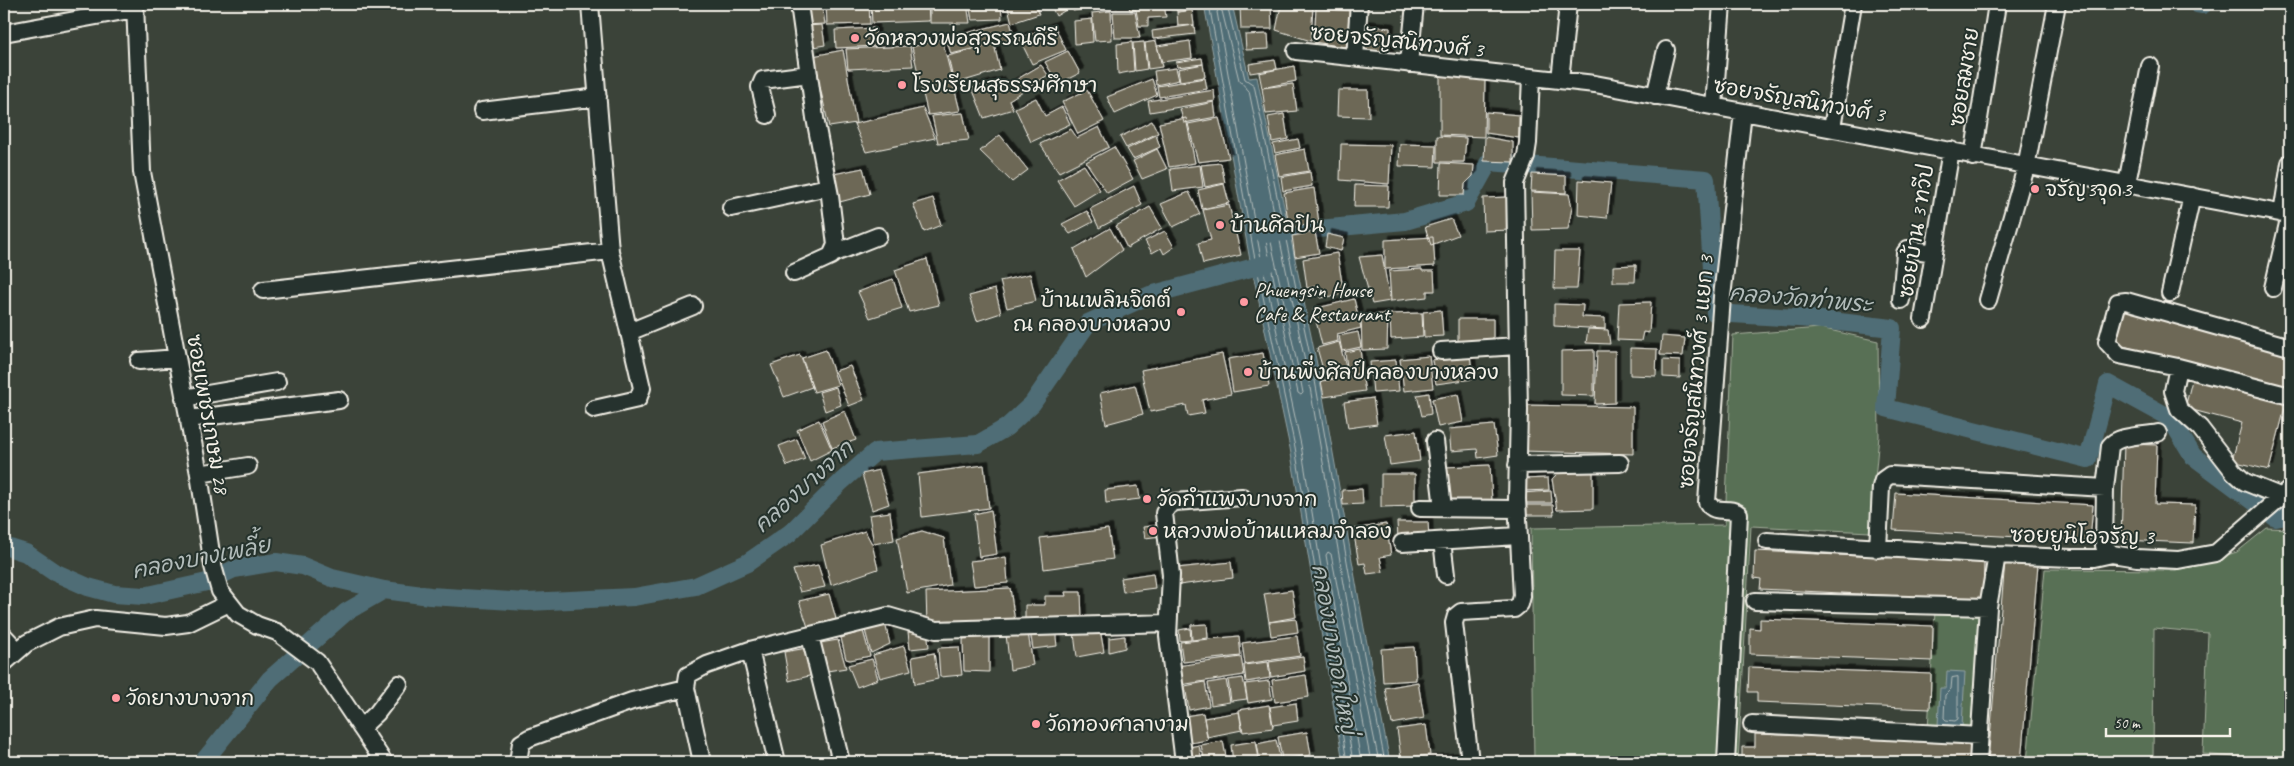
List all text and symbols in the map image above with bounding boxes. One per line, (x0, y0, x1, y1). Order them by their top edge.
street label: ซอยจรัญสนิทวงศ์ 3 (1309, 19, 1486, 63)
place label: วัดหลวงพ่อสุวรรณคีรี (865, 25, 1058, 54)
street label: ซอยสมชาย (1943, 25, 1985, 129)
marker: วัดหลวงพ่อสุวรรณคีรี (849, 32, 861, 44)
place label: โรงเรียนสุธรรมศึกษา (912, 72, 1097, 101)
street label: ซอยจรัญสนิทวงศ์ 3 (1711, 72, 1888, 128)
marker: โรงเรียนสุธรรมศึกษา (896, 79, 908, 91)
street label: ซอยบ้าน 3 ทวีป (1893, 162, 1939, 300)
place label: จรัญ3จุด3 (2045, 176, 2133, 205)
marker: จรัญ3จุด3 (2029, 183, 2041, 195)
place label: บ้านศิลปิน (1230, 212, 1324, 238)
marker: บ้านศิลปิน (1214, 219, 1226, 231)
street label: ซอยจรัญสนิทวงศ์ 3 แยก 3 (1673, 253, 1719, 490)
place label: Phuengsin House Cafe & Restaurant (1254, 277, 1391, 327)
water label: คลองวัดท่าพระ (1728, 279, 1875, 319)
place label: บ้านเพลินจิตต์ ณ คลองบางหลวง (1013, 287, 1171, 337)
marker: Phuengsin House Cafe & Restaurant (1238, 296, 1250, 308)
marker: บ้านเพลินจิตต์ ณ คลองบางหลวง (1175, 306, 1187, 318)
street label: ซอยเพชรเกษม 28 (181, 332, 235, 498)
place label: บ้านพึ่งศิลป์คลองบางหลวง (1258, 355, 1499, 385)
marker: บ้านพึ่งศิลป์คลองบางหลวง (1242, 366, 1254, 378)
water label: คลองบางจาก (748, 433, 861, 539)
place label: วัดกำแพงบางจาก (1157, 486, 1317, 512)
marker: วัดกำแพงบางจาก (1141, 493, 1153, 505)
place label: หลวงพ่อบ้านแหลมจำลอง (1163, 518, 1392, 544)
street label: ซอยยูนิโอจรัญ 3 (2010, 522, 2156, 553)
water label: คลองบางเพลี้ย (128, 524, 275, 585)
marker: หลวงพ่อบ้านแหลมจำลอง (1147, 525, 1159, 537)
water label: คลองบางกอกใหญ่ (1305, 562, 1364, 740)
place label: วัดยางบางจาก (126, 685, 254, 711)
marker: วัดยางบางจาก (110, 692, 122, 704)
scale bar (2106, 706, 2230, 738)
place label: วัดทองศาลางาม (1046, 711, 1189, 737)
text: 50 m (2114, 714, 2141, 733)
marker: วัดทองศาลางาม (1030, 718, 1042, 730)

